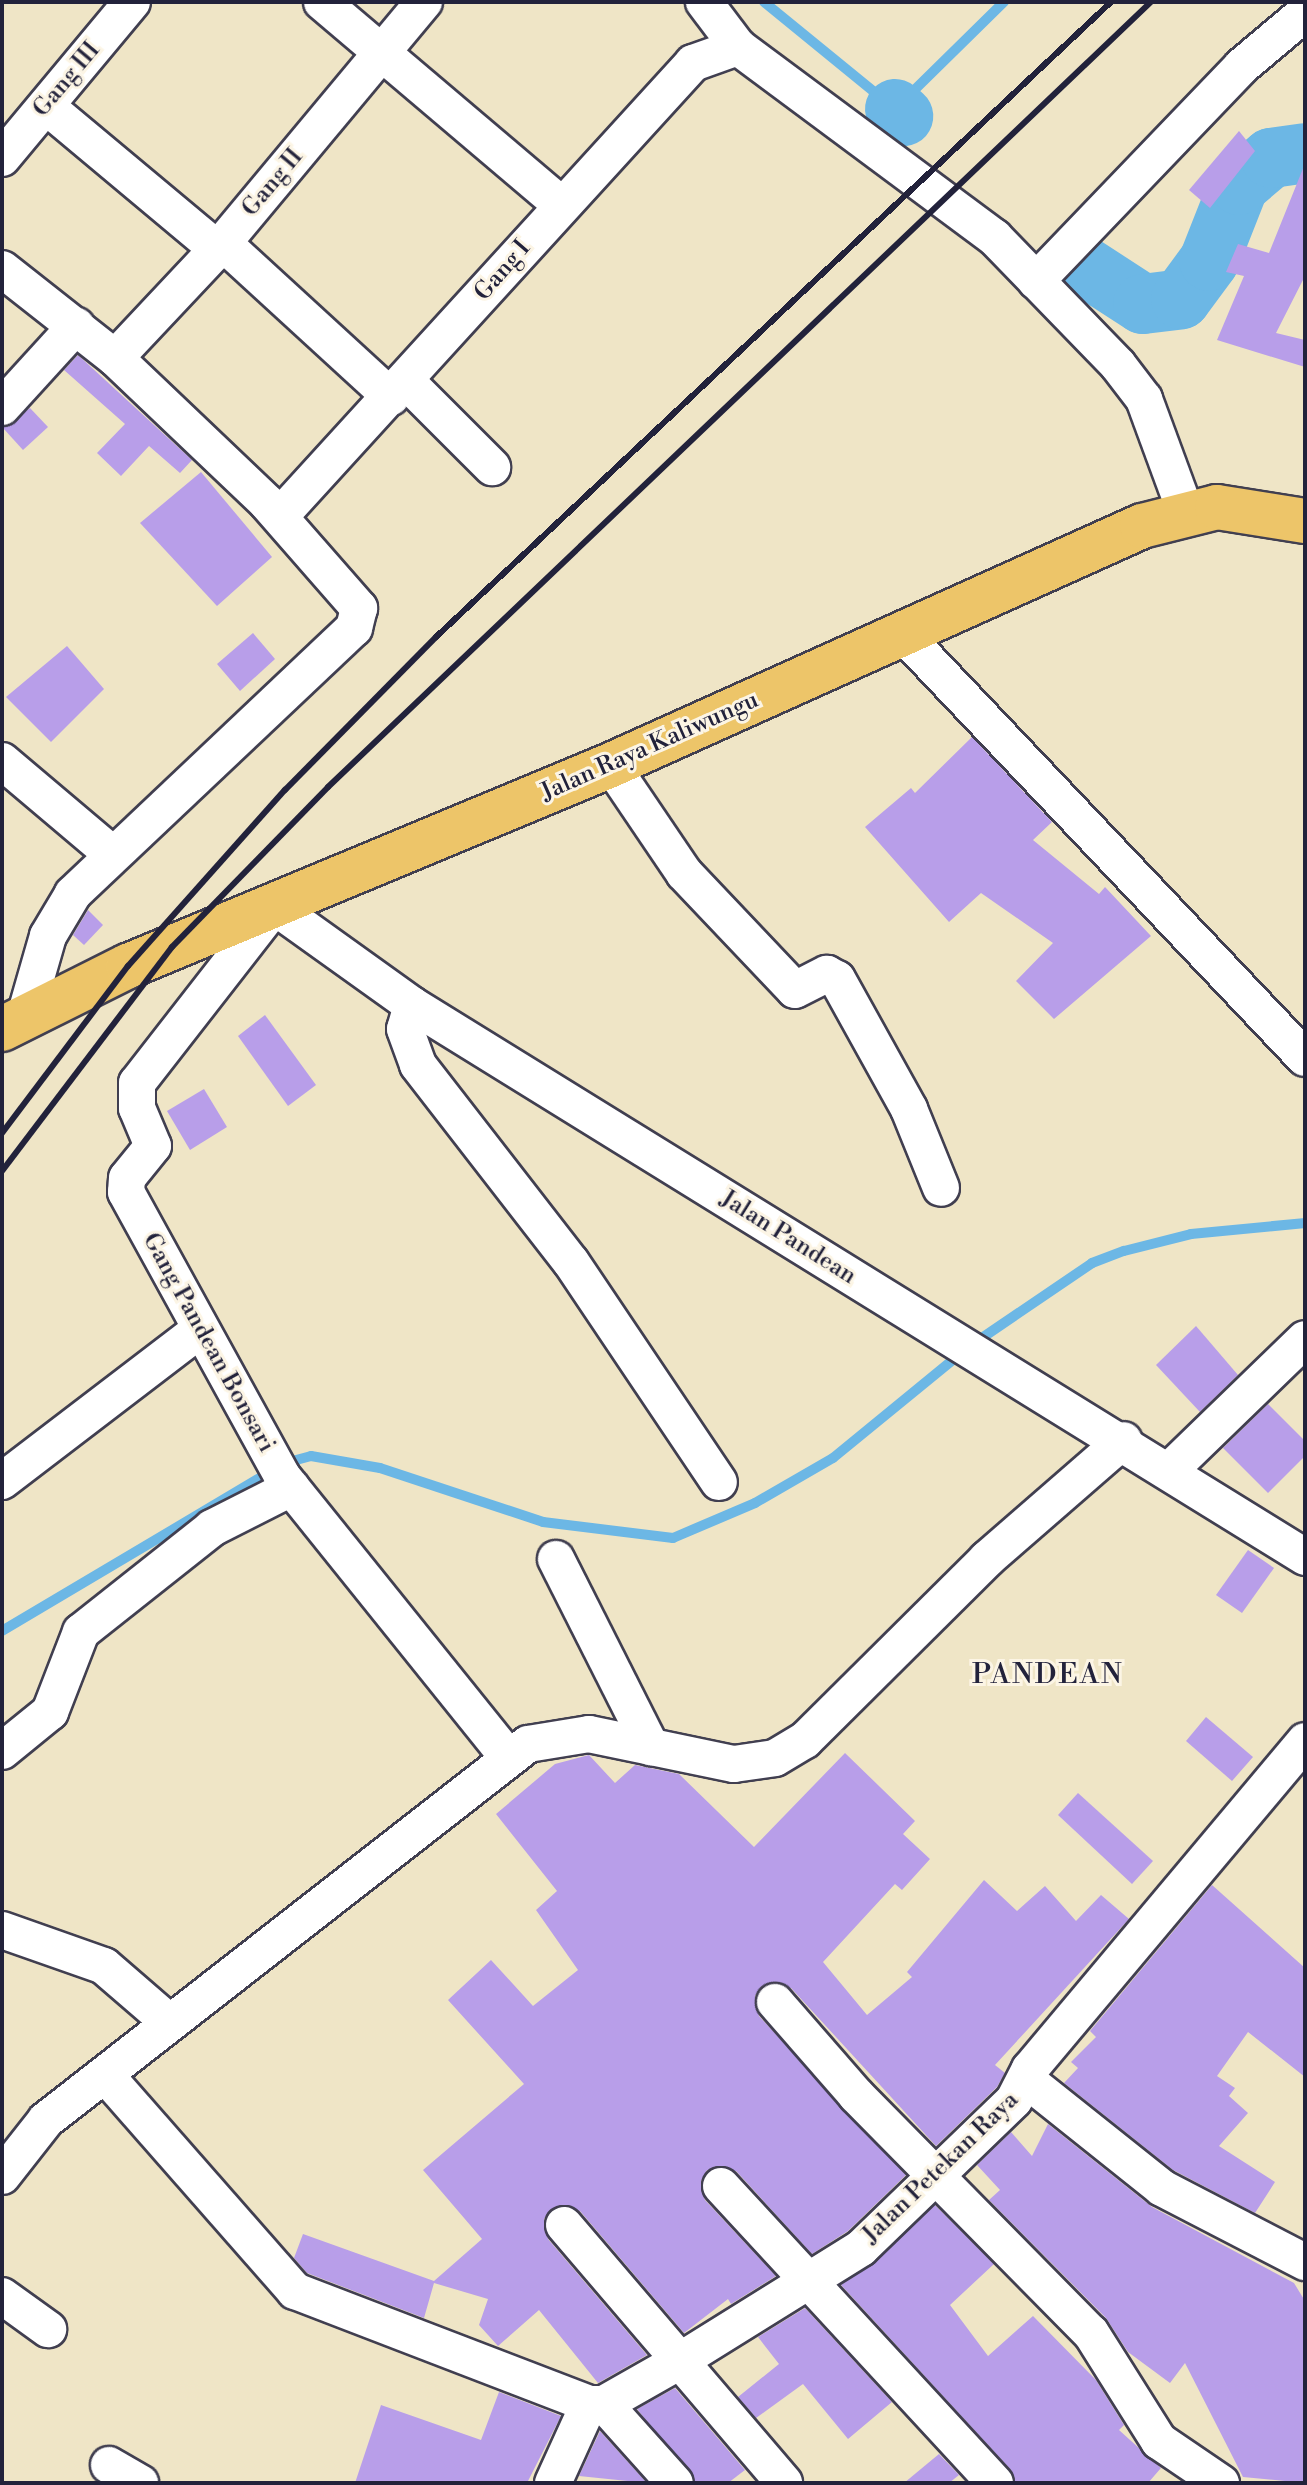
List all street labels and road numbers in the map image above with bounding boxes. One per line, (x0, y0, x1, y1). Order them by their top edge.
street label: Gang III (27, 37, 107, 123)
street label: Gang II (236, 143, 310, 223)
street label: Gang I (469, 235, 537, 307)
street label: Jalan Raya Kaliwungu (537, 686, 763, 808)
street label: Jalan Pandean (715, 1185, 861, 1291)
street label: Gang Pandean Bonsari (136, 1228, 280, 1458)
street label: Jalan Petekan Raya (857, 2086, 1025, 2250)

